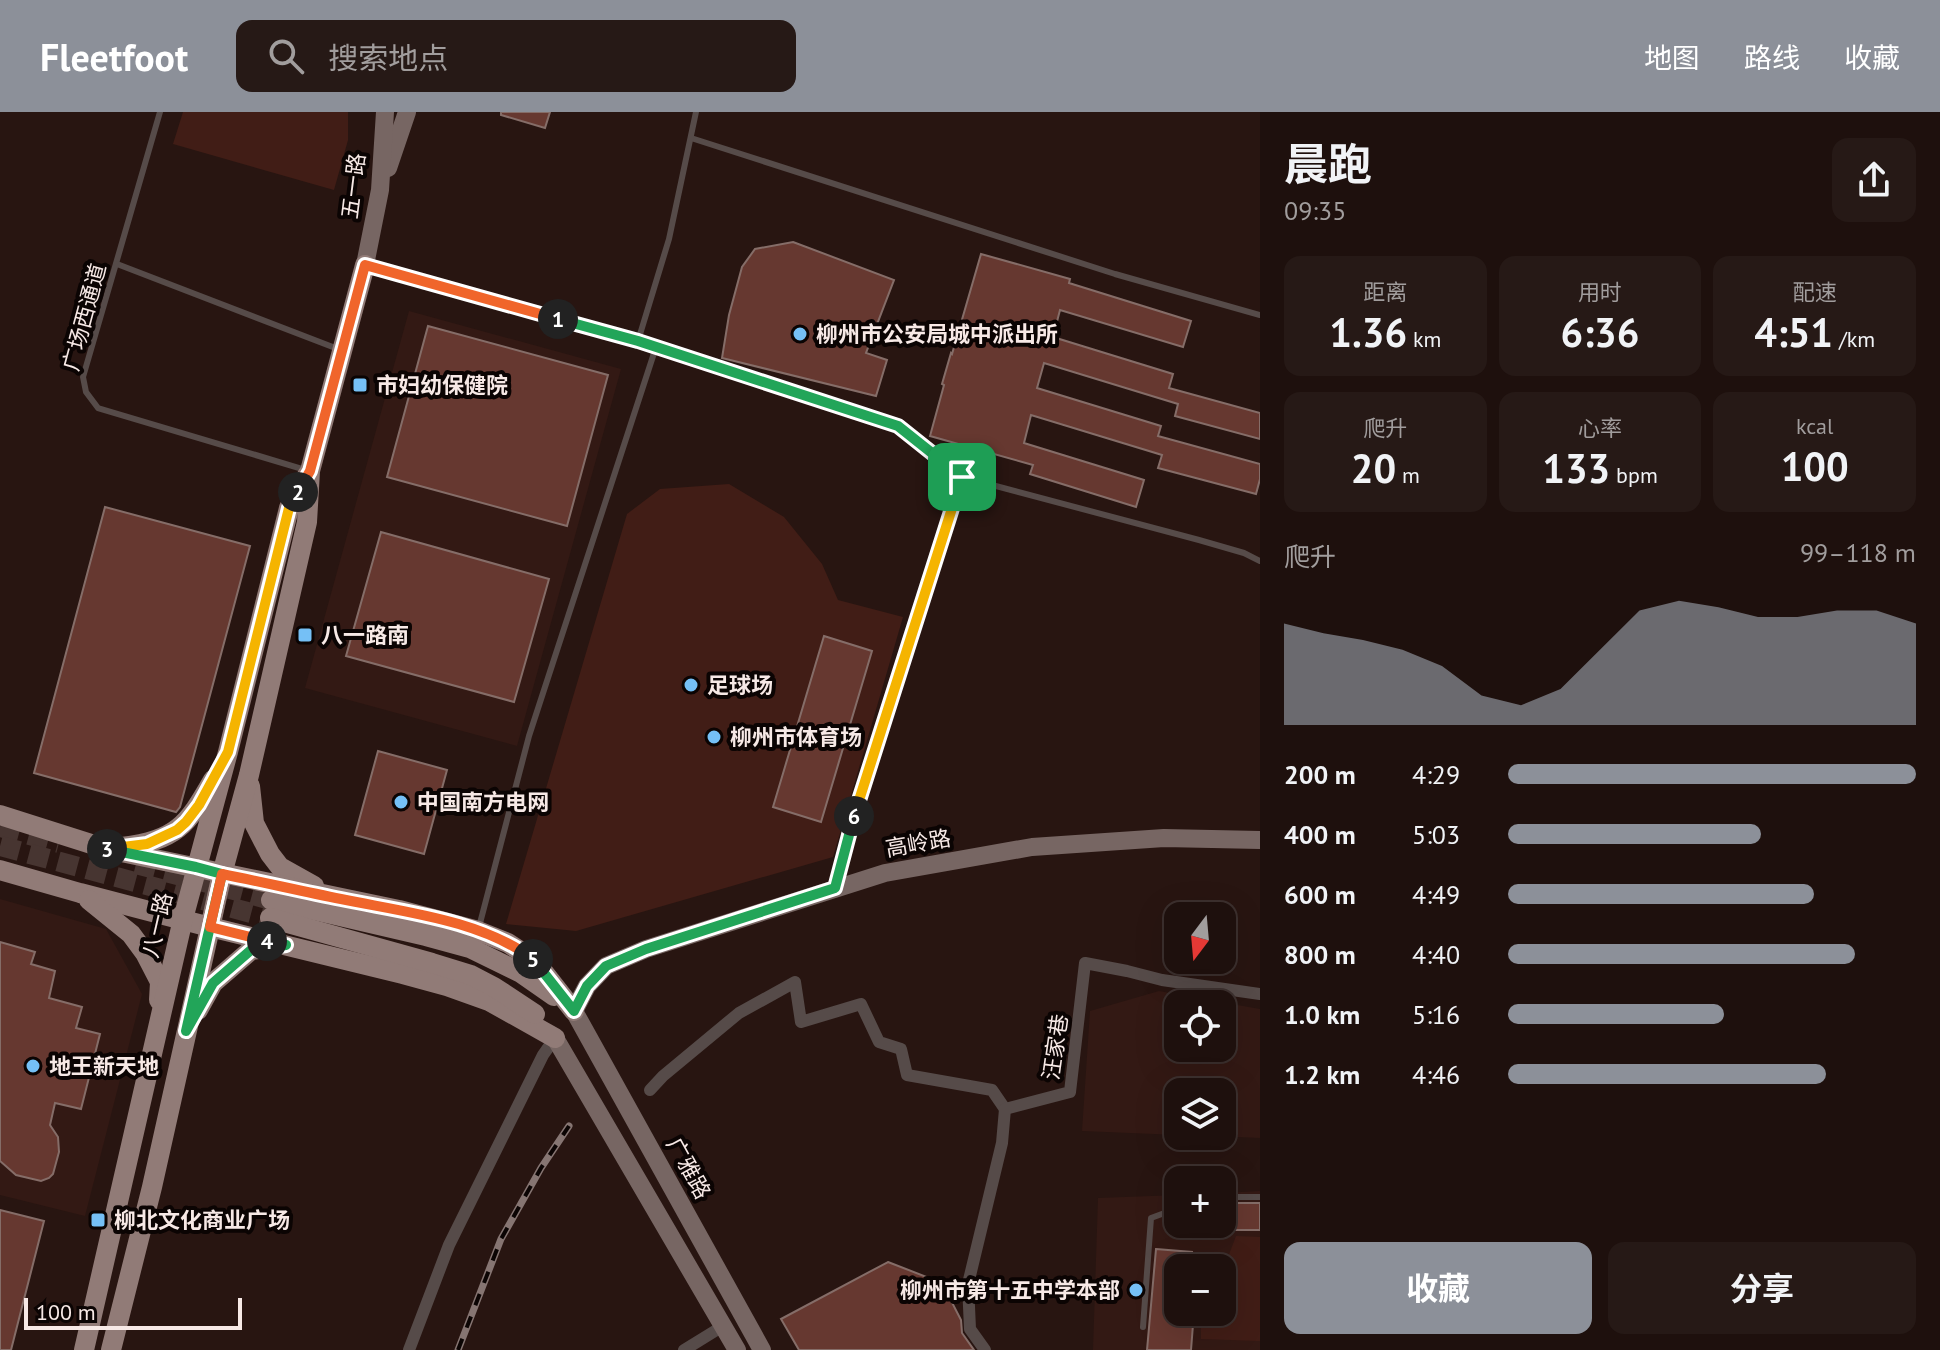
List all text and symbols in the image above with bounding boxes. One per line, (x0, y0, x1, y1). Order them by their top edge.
search box (236, 20, 796, 92)
text: Fleetfoot (40, 32, 188, 81)
icon: search (264, 34, 308, 78)
text: 搜索地点 (328, 38, 448, 77)
text: 地图 (1644, 39, 1700, 76)
text: 路线 (1744, 39, 1800, 76)
text: 收藏 (1844, 39, 1900, 76)
text: 晨跑 (1284, 135, 1372, 192)
button: share (1832, 138, 1916, 222)
street label: 五一路 (335, 152, 371, 220)
text: 09:35 (1284, 194, 1346, 227)
street label: 广场西通道 (56, 260, 112, 374)
text: 距离 (1363, 278, 1407, 306)
text: 用时 (1578, 278, 1622, 306)
text: 配速 (1793, 278, 1837, 306)
pin: 1 (538, 299, 578, 339)
text: 1 (552, 305, 564, 333)
text: 1.36 (1329, 306, 1407, 358)
text: 6:36 (1561, 306, 1639, 358)
text: 4:51 (1754, 306, 1833, 358)
place label: 柳州市公安局城中派出所 (816, 320, 1058, 348)
marker: 柳州市公安局城中派出所 (791, 325, 809, 343)
text: km (1407, 325, 1441, 353)
text: /km (1833, 325, 1875, 353)
place label: 市妇幼保健院 (376, 371, 508, 399)
marker: 市妇幼保健院 (351, 376, 369, 394)
text: kcal (1796, 412, 1833, 440)
text: 爬升 (1363, 414, 1407, 442)
text: 心率 (1578, 414, 1622, 442)
text: 100 (1781, 440, 1849, 492)
text: 20 (1351, 442, 1396, 494)
text: 133 (1542, 442, 1610, 494)
pin (928, 443, 996, 511)
icon: arrive (940, 455, 984, 499)
text: m (1396, 461, 1420, 489)
text: bpm (1610, 461, 1658, 489)
pin: 2 (278, 472, 318, 512)
text: 2 (292, 478, 304, 506)
text: 99–118 m (1800, 536, 1916, 569)
text: 爬升 (1284, 540, 1336, 573)
place label: 八一路南 (321, 621, 409, 649)
marker: 八一路南 (296, 626, 314, 644)
place label: 足球场 (707, 671, 773, 699)
marker: 足球场 (682, 676, 700, 694)
place label: 柳州市体育场 (730, 723, 862, 751)
marker: 柳州市体育场 (705, 728, 723, 746)
text: 200 m (1284, 758, 1356, 791)
text: 4:29 (1412, 758, 1460, 791)
place label: 中国南方电网 (417, 788, 549, 816)
marker: 中国南方电网 (392, 793, 410, 811)
pin: 6 (834, 796, 874, 836)
text: 6 (848, 802, 860, 830)
text: 400 m (1284, 818, 1356, 851)
text: 5:03 (1412, 818, 1460, 851)
street label: 高岭路 (883, 823, 953, 863)
pin: 3 (87, 829, 127, 869)
text: 3 (101, 835, 113, 863)
text: 600 m (1284, 878, 1356, 911)
text: 4:49 (1412, 878, 1460, 911)
street label: 八一路 (136, 890, 178, 960)
north arrow (1164, 902, 1236, 974)
map controls (1164, 902, 1236, 1326)
pin: 4 (247, 921, 287, 961)
text: 4 (261, 927, 273, 955)
text: 800 m (1284, 938, 1356, 971)
text: 4:40 (1412, 938, 1460, 971)
pin: 5 (513, 939, 553, 979)
text: 5 (527, 945, 539, 973)
button: locate (1164, 990, 1236, 1062)
text: 1.0 km (1284, 998, 1360, 1031)
text: 5:16 (1412, 998, 1460, 1031)
street label: 汪家巷 (1037, 1012, 1073, 1082)
place label: 地王新天地 (49, 1052, 159, 1080)
marker: 地王新天地 (24, 1057, 42, 1075)
text: 1.2 km (1284, 1058, 1360, 1091)
text: 4:46 (1412, 1058, 1460, 1091)
button: layers (1164, 1078, 1236, 1150)
street label: 广雅路 (661, 1132, 717, 1204)
button: + (1164, 1166, 1236, 1238)
place label: 柳北文化商业广场 (114, 1206, 290, 1234)
marker: 柳北文化商业广场 (89, 1211, 107, 1229)
button: 收藏 (1284, 1242, 1592, 1334)
button: 分享 (1608, 1242, 1916, 1334)
button: − (1164, 1254, 1236, 1326)
place label: 柳州市第十五中学本部 (900, 1276, 1120, 1304)
marker: 柳州市第十五中学本部 (1127, 1281, 1145, 1299)
scale bar (24, 1294, 242, 1330)
text: 100 m (36, 1298, 96, 1326)

